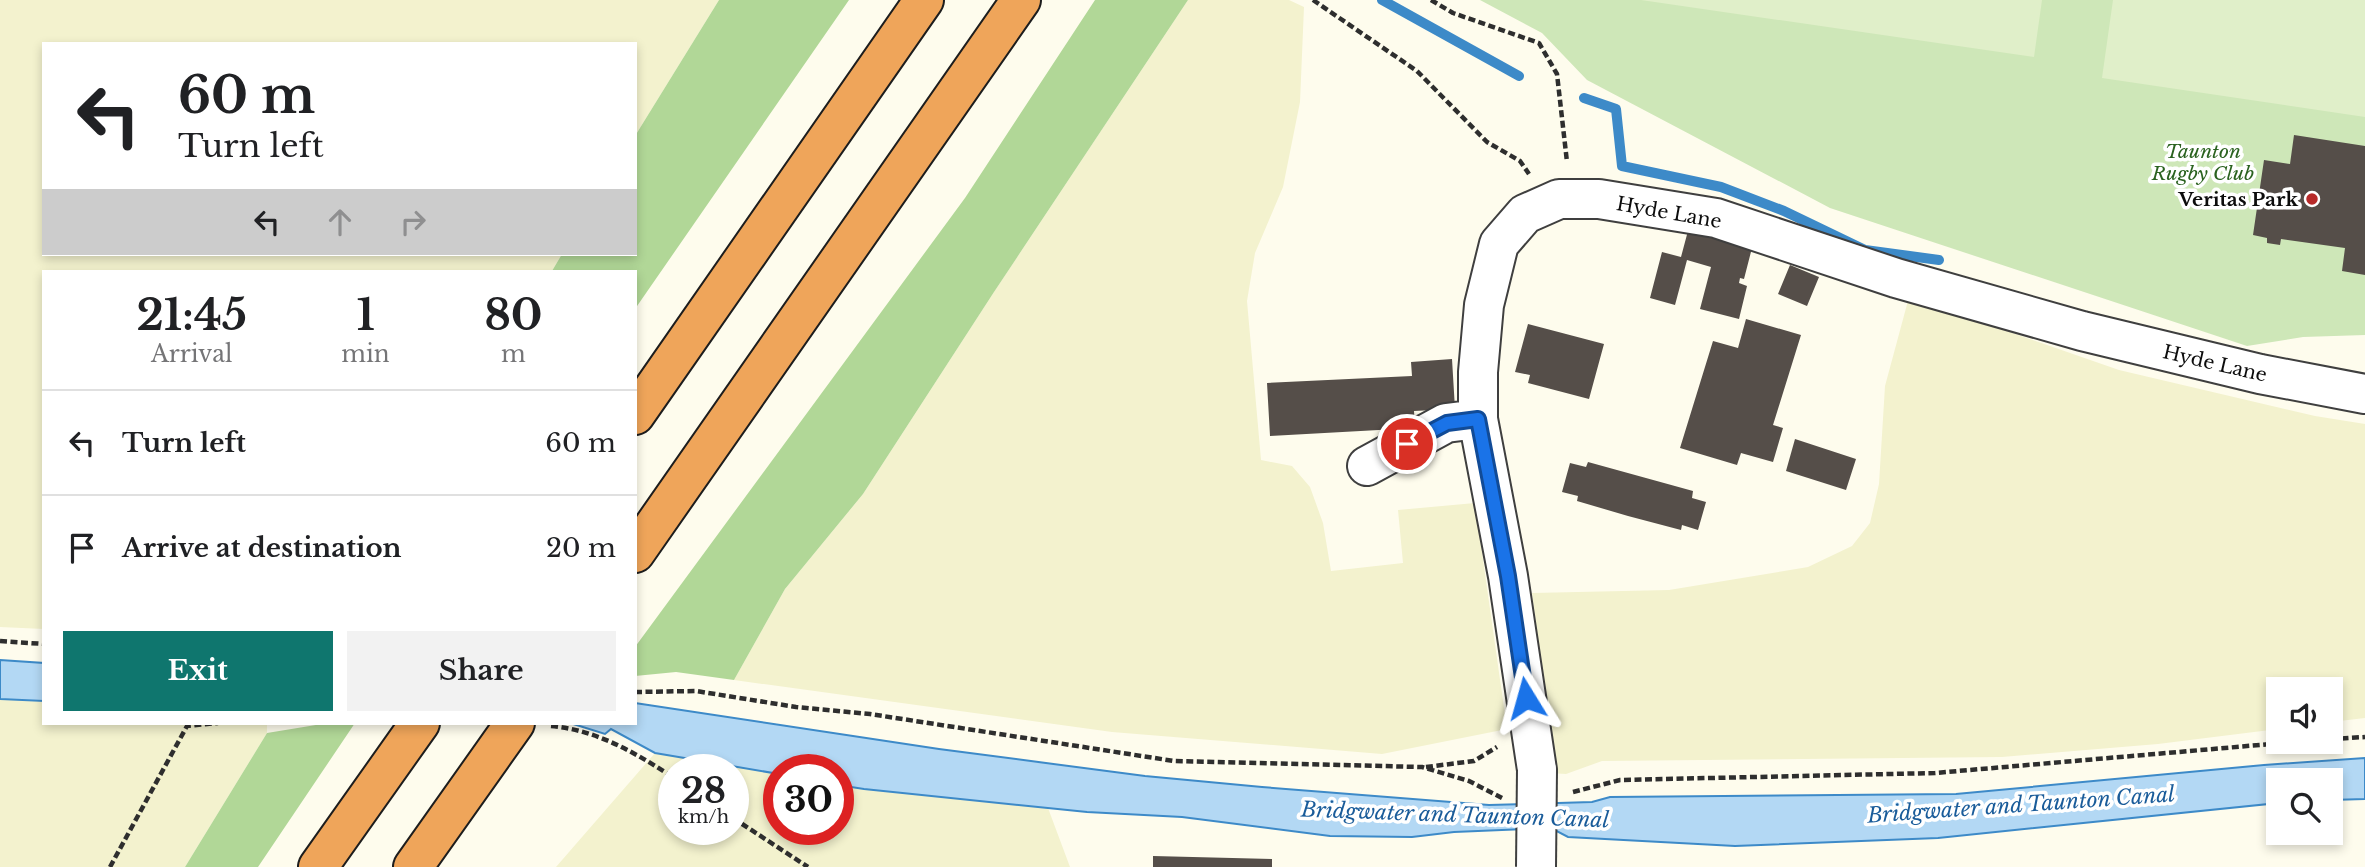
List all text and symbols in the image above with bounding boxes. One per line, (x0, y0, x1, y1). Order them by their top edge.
text: 60 m (178, 65, 315, 126)
icon: left (63, 70, 154, 161)
text: Turn left (178, 126, 324, 166)
park label: Taunton Rugby Club (2151, 140, 2254, 185)
place label: Veritas Park (2177, 188, 2298, 211)
marker: Veritas Park (2304, 191, 2320, 207)
street label: Hyde Lane (1615, 192, 1723, 233)
icon: left (248, 203, 286, 241)
icon: ahead (321, 203, 359, 241)
icon: right (394, 203, 432, 241)
text: 21:45 (136, 289, 247, 341)
text: 1 (356, 289, 375, 341)
text: 80 (484, 289, 543, 341)
text: Arrival (151, 340, 232, 368)
text: min (341, 340, 390, 368)
text: m (501, 340, 526, 368)
street label: Hyde Lane (2161, 340, 2269, 387)
pin (1377, 414, 1437, 474)
icon: left (63, 424, 101, 462)
icon: arrive (1388, 425, 1426, 463)
text: Turn left (122, 427, 246, 459)
text: 60 m (545, 427, 616, 459)
icon: arrive (63, 529, 101, 567)
text: Arrive at destination (122, 532, 402, 564)
text: 20 m (546, 532, 616, 564)
button: Exit (63, 631, 333, 711)
button: Share (347, 631, 616, 711)
position arrow (1489, 661, 1563, 735)
map controls (2266, 677, 2343, 845)
button: sound (2266, 677, 2343, 754)
speed limit sign: 30 (763, 754, 854, 845)
button: search (2266, 768, 2343, 845)
text: 28 (681, 769, 726, 812)
water label: Bridgwater and Taunton Canal (1865, 781, 2176, 829)
water label: Bridgwater and Taunton Canal (1300, 797, 1610, 833)
text: km/h (678, 806, 729, 828)

